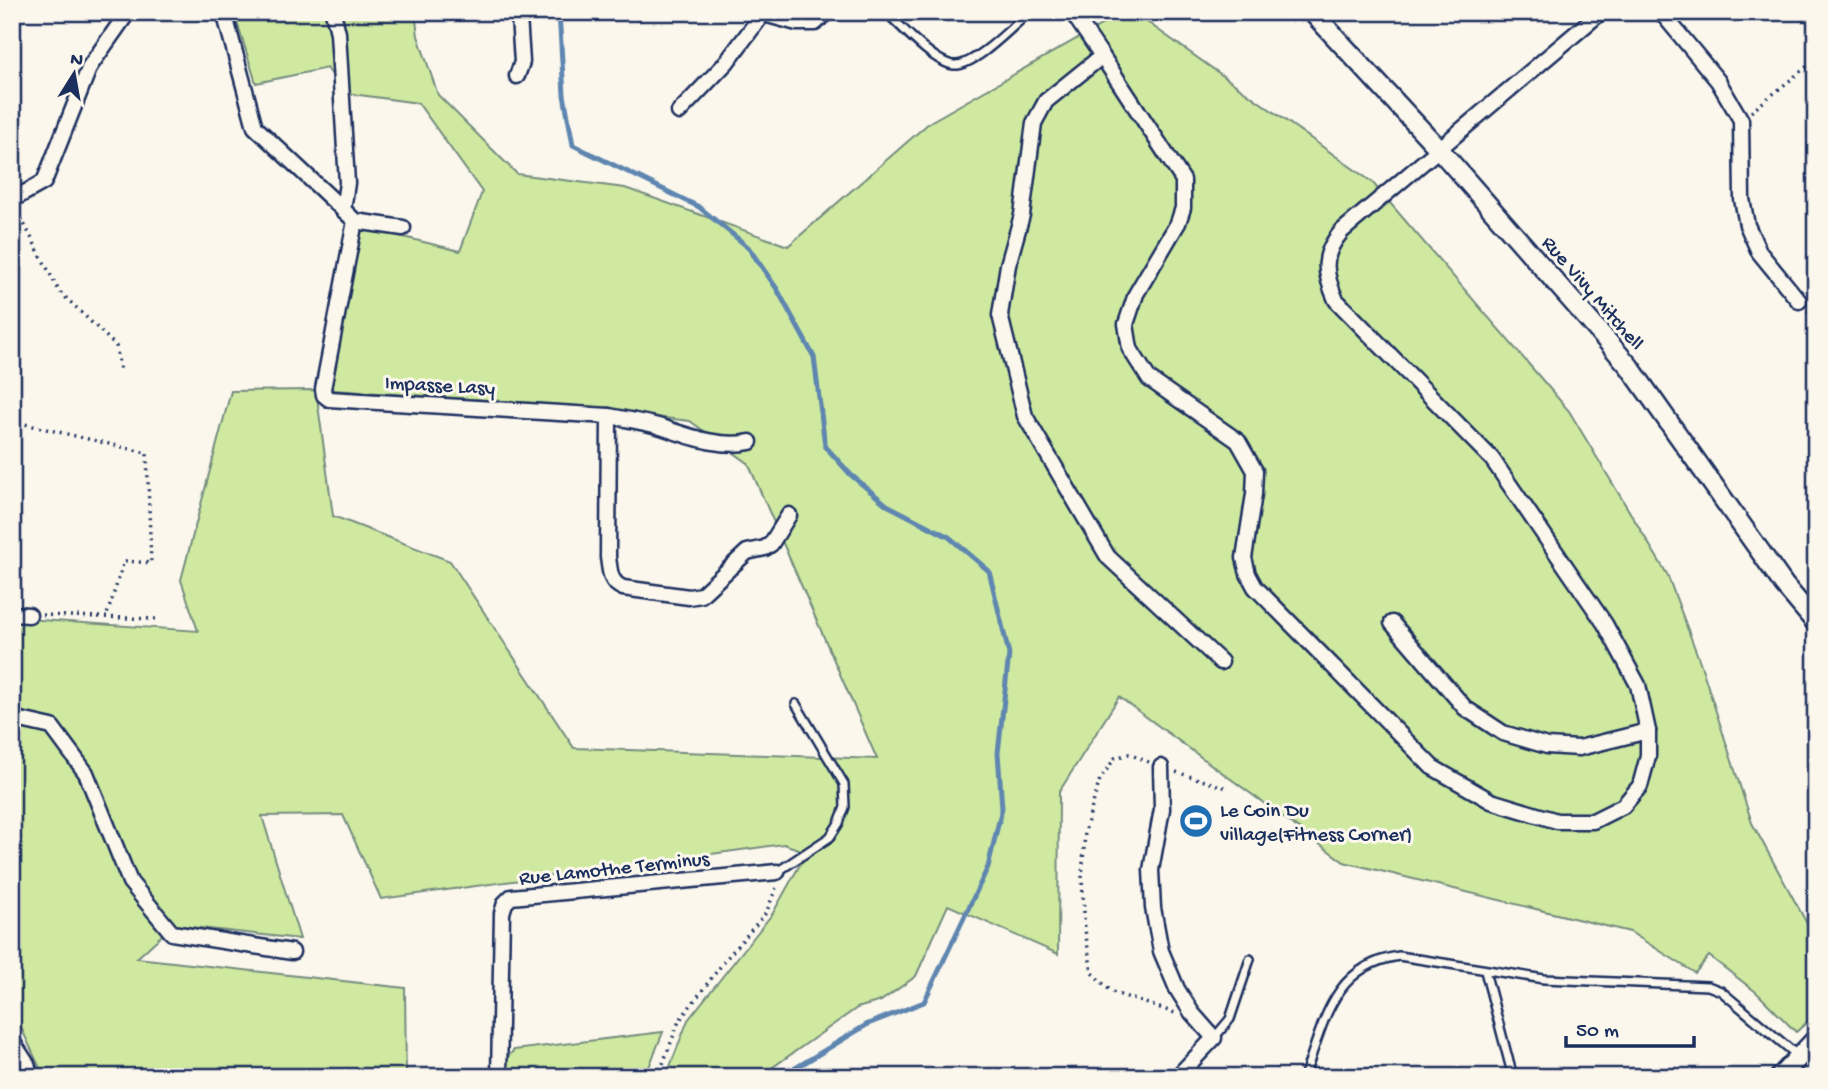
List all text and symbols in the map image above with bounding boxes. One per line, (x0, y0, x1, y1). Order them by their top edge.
north arrow (38, 38, 108, 108)
text: N (68, 48, 85, 73)
street label: Rue Vivy Mitchell (1535, 232, 1648, 357)
street label: Impasse Lasy (384, 372, 496, 403)
place label: Le Coin Du village(Fitness Corner) (1220, 800, 1413, 849)
sports icon: Le Coin Du village(Fitness Corner) (1177, 802, 1215, 840)
street label: Rue Lamothe Terminus (518, 848, 712, 893)
scale bar (1566, 1005, 1693, 1049)
text: 50 m (1576, 1020, 1619, 1045)

